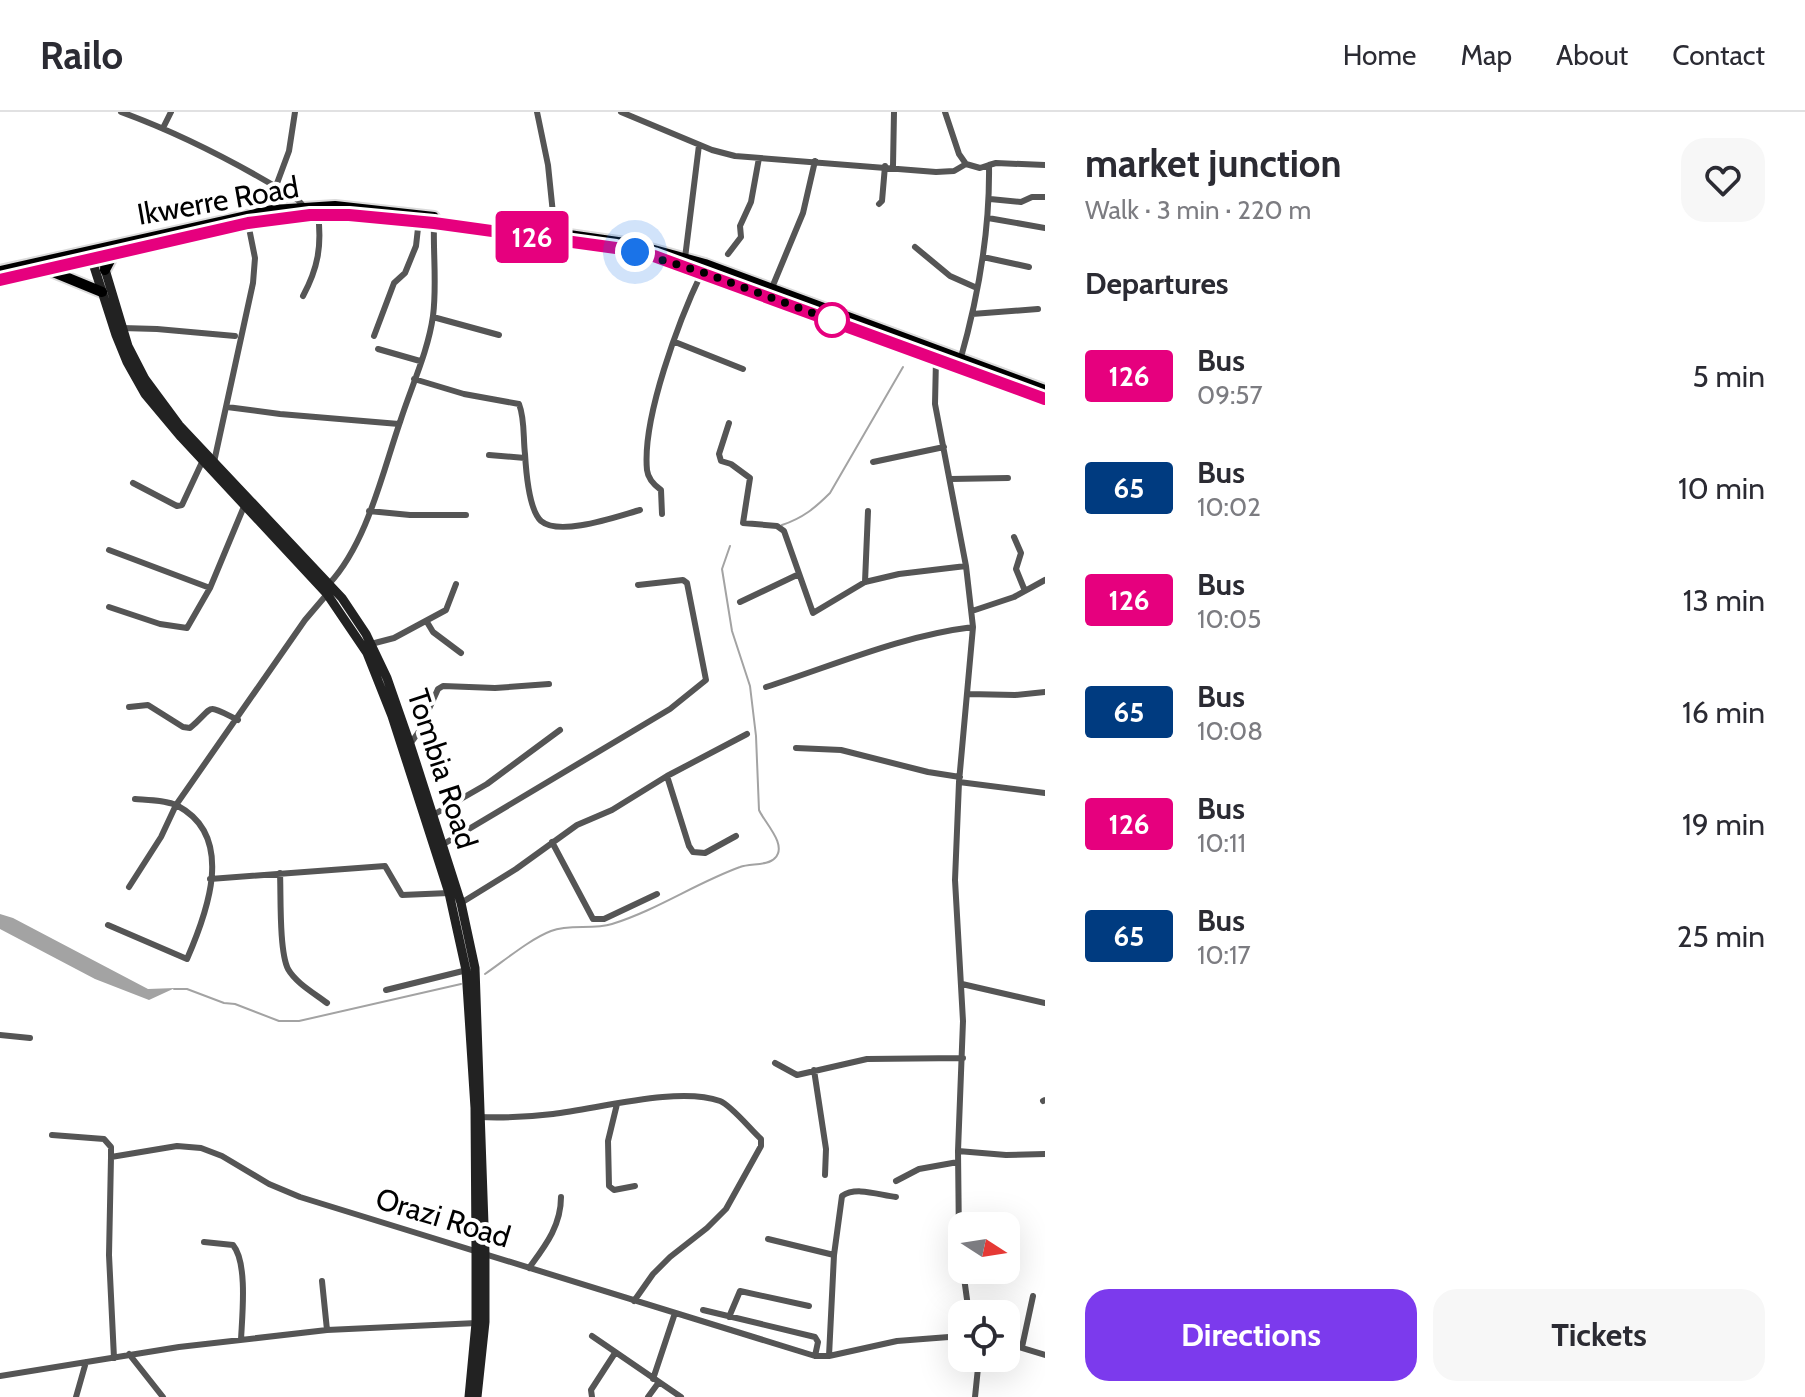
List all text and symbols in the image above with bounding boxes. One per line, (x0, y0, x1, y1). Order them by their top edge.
text: Railo (40, 32, 123, 79)
text: Home (1343, 38, 1416, 72)
text: Map (1460, 38, 1512, 72)
text: About (1556, 38, 1628, 72)
text: Contact (1672, 38, 1765, 72)
button: heart (1681, 138, 1765, 222)
text: market junction (1085, 140, 1342, 187)
street label: Ikwerre Road (134, 168, 302, 233)
text: Walk · 3 min · 220 m (1085, 194, 1311, 226)
line badge: 126 (486, 211, 578, 263)
text: 126 (512, 220, 552, 254)
your location (615, 232, 655, 272)
text: Departures (1085, 265, 1229, 302)
unlabelled marker (815, 303, 849, 337)
text: Bus (1197, 342, 1245, 379)
text: 5 min (1693, 358, 1765, 395)
text: 126 (1109, 359, 1149, 393)
text: 09:57 (1197, 379, 1262, 411)
text: Bus (1197, 454, 1245, 491)
text: 10 min (1678, 470, 1765, 507)
text: 65 (1114, 471, 1144, 505)
text: 10:02 (1197, 491, 1261, 523)
text: Bus (1197, 566, 1245, 603)
text: 13 min (1683, 582, 1765, 619)
text: 126 (1109, 583, 1149, 617)
text: 10:05 (1197, 603, 1261, 635)
text: Bus (1197, 678, 1245, 715)
street label: Tombia Road (399, 684, 486, 853)
text: 16 min (1682, 694, 1765, 731)
text: 65 (1114, 695, 1144, 729)
text: 10:08 (1197, 715, 1263, 747)
text: Bus (1197, 790, 1245, 827)
text: 19 min (1682, 806, 1765, 843)
text: 126 (1109, 807, 1149, 841)
text: 10:11 (1197, 827, 1246, 859)
text: Bus (1197, 902, 1245, 939)
text: 25 min (1677, 918, 1765, 955)
text: 65 (1114, 919, 1144, 953)
text: 10:17 (1197, 939, 1251, 971)
street label: Orazi Road (371, 1180, 515, 1256)
north arrow (948, 1212, 1020, 1284)
map controls (948, 1212, 1020, 1372)
button: Directions (1085, 1289, 1417, 1381)
button: Tickets (1433, 1289, 1765, 1381)
button: locate (948, 1300, 1020, 1372)

